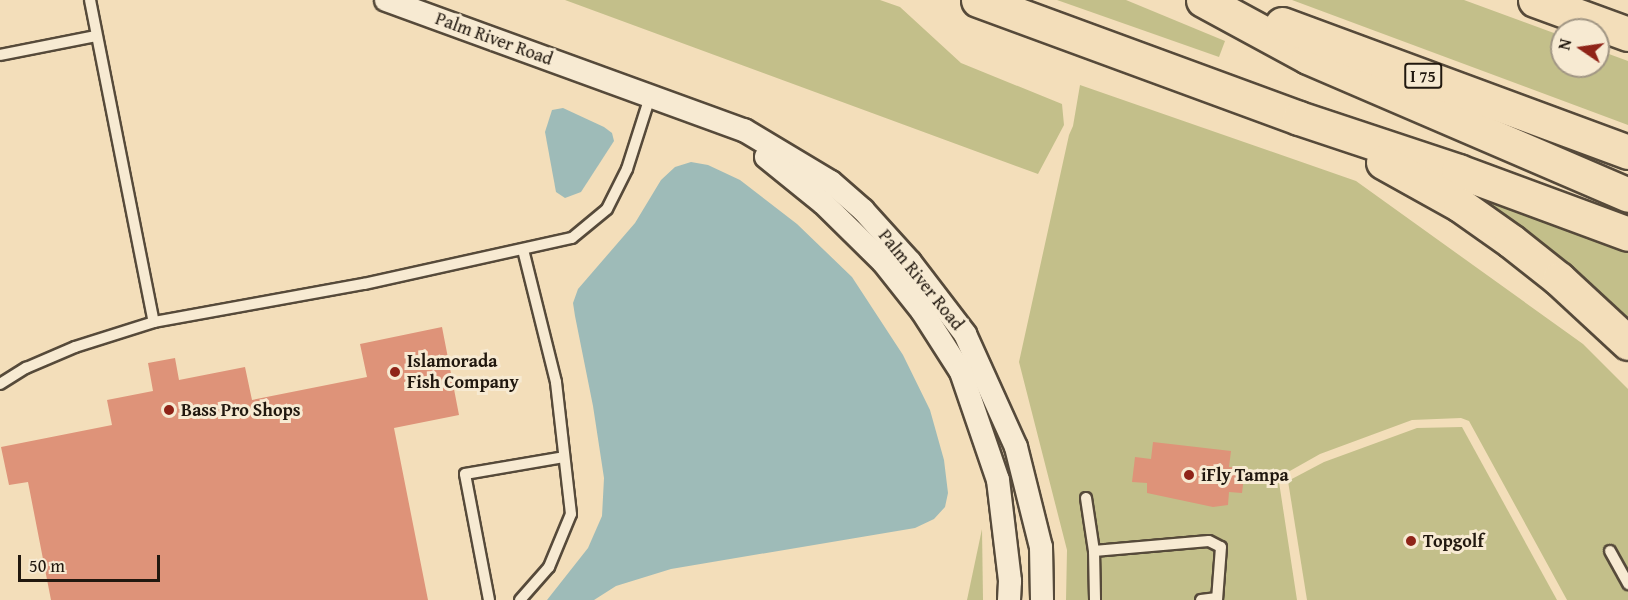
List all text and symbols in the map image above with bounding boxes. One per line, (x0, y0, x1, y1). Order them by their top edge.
street label: Palm River Road (432, 8, 556, 70)
north arrow (1550, 18, 1610, 78)
text: N (1552, 36, 1577, 52)
road number: I 75 (1404, 63, 1442, 89)
street label: Palm River Road (874, 225, 968, 335)
place label: Islamorada Fish Company (407, 351, 519, 394)
marker: Islamorada Fish Company (388, 365, 402, 379)
place label: Bass Pro Shops (181, 399, 300, 421)
marker: Bass Pro Shops (162, 403, 176, 417)
place label: iFly Tampa (1201, 464, 1289, 486)
marker: iFly Tampa (1182, 468, 1196, 482)
place label: Topgolf (1423, 530, 1484, 552)
marker: Topgolf (1404, 534, 1418, 548)
scale bar (21, 543, 164, 581)
text: 50 m (29, 552, 65, 579)

